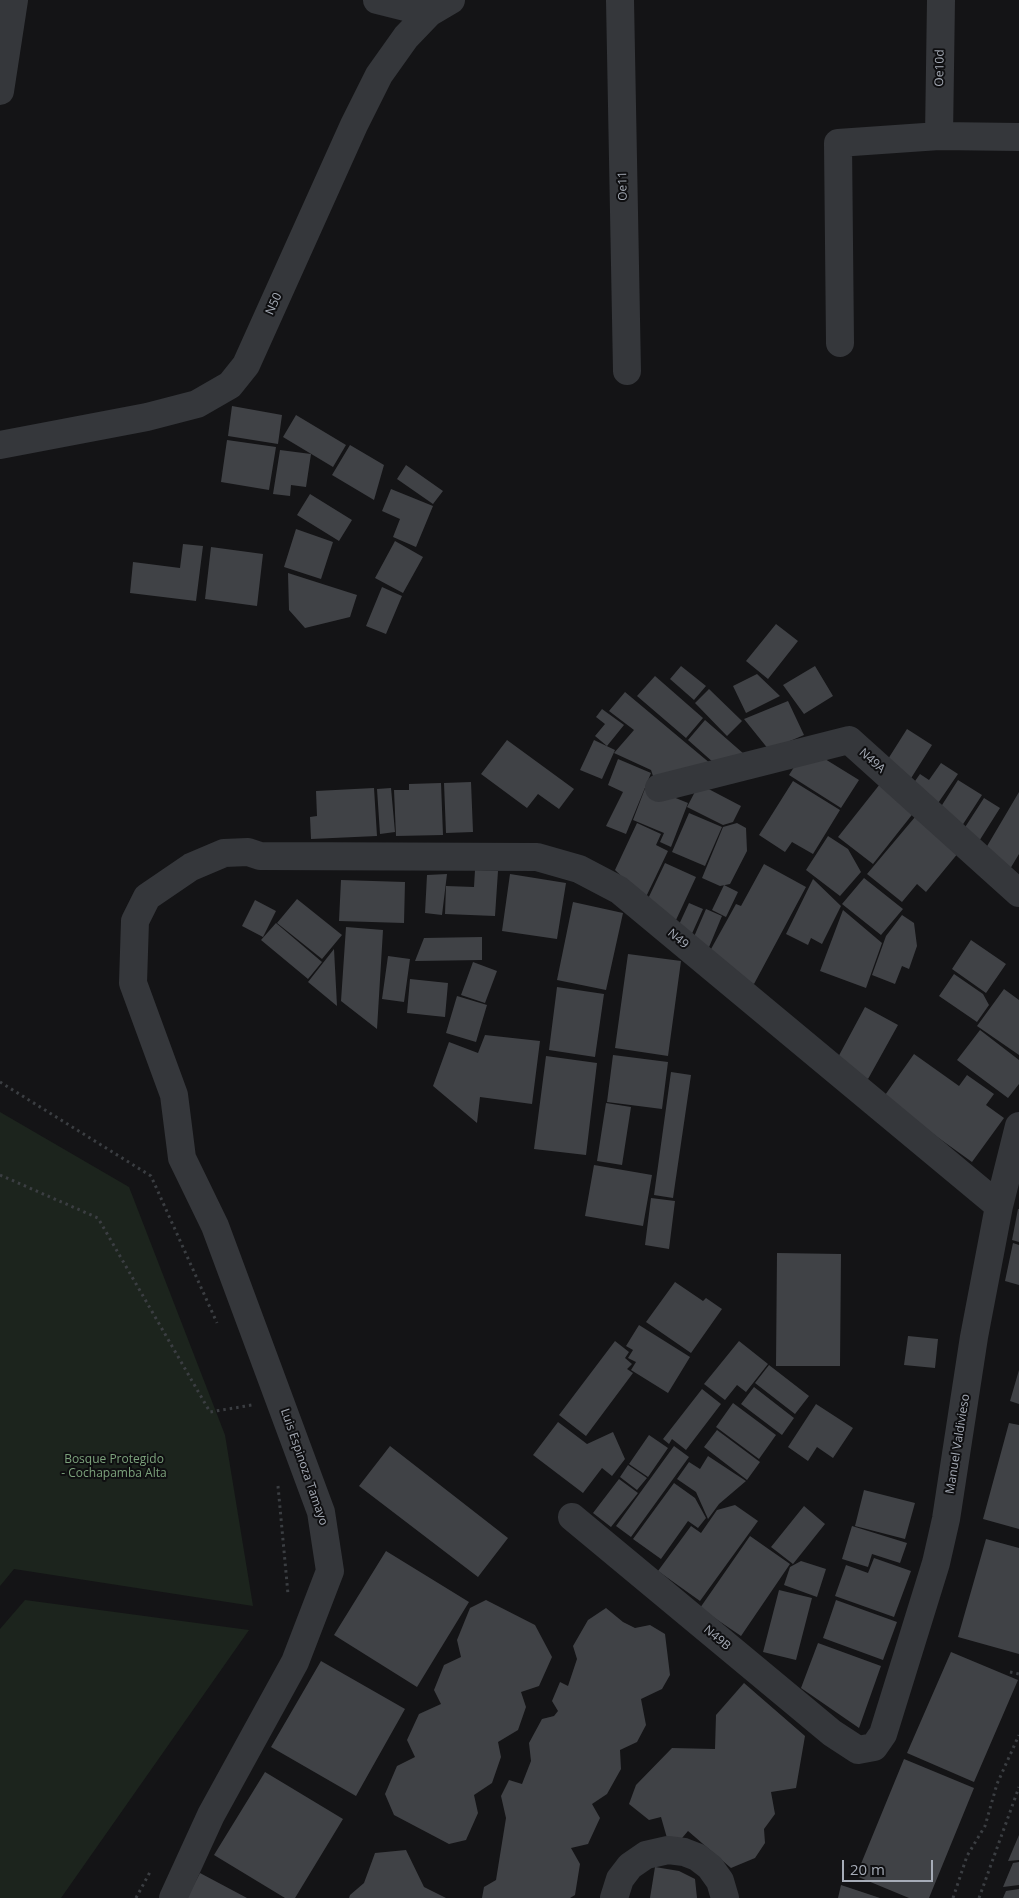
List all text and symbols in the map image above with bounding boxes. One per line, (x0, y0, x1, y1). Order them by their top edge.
street label: Oe10d (932, 49, 948, 87)
street label: Oe11 (616, 171, 630, 201)
street label: N50 (263, 291, 285, 317)
street label: N49A (856, 745, 888, 777)
street label: N49 (665, 926, 691, 952)
street label: Manuel Valdivieso (943, 1393, 973, 1495)
street label: Luis Espinoza Tamayo (277, 1407, 331, 1527)
park label: Bosque Protegido - Cochapamba Alta (61, 1453, 167, 1481)
street label: N49B (701, 1623, 733, 1653)
scale bar (844, 1850, 935, 1882)
text: 20 m (850, 1859, 885, 1879)

